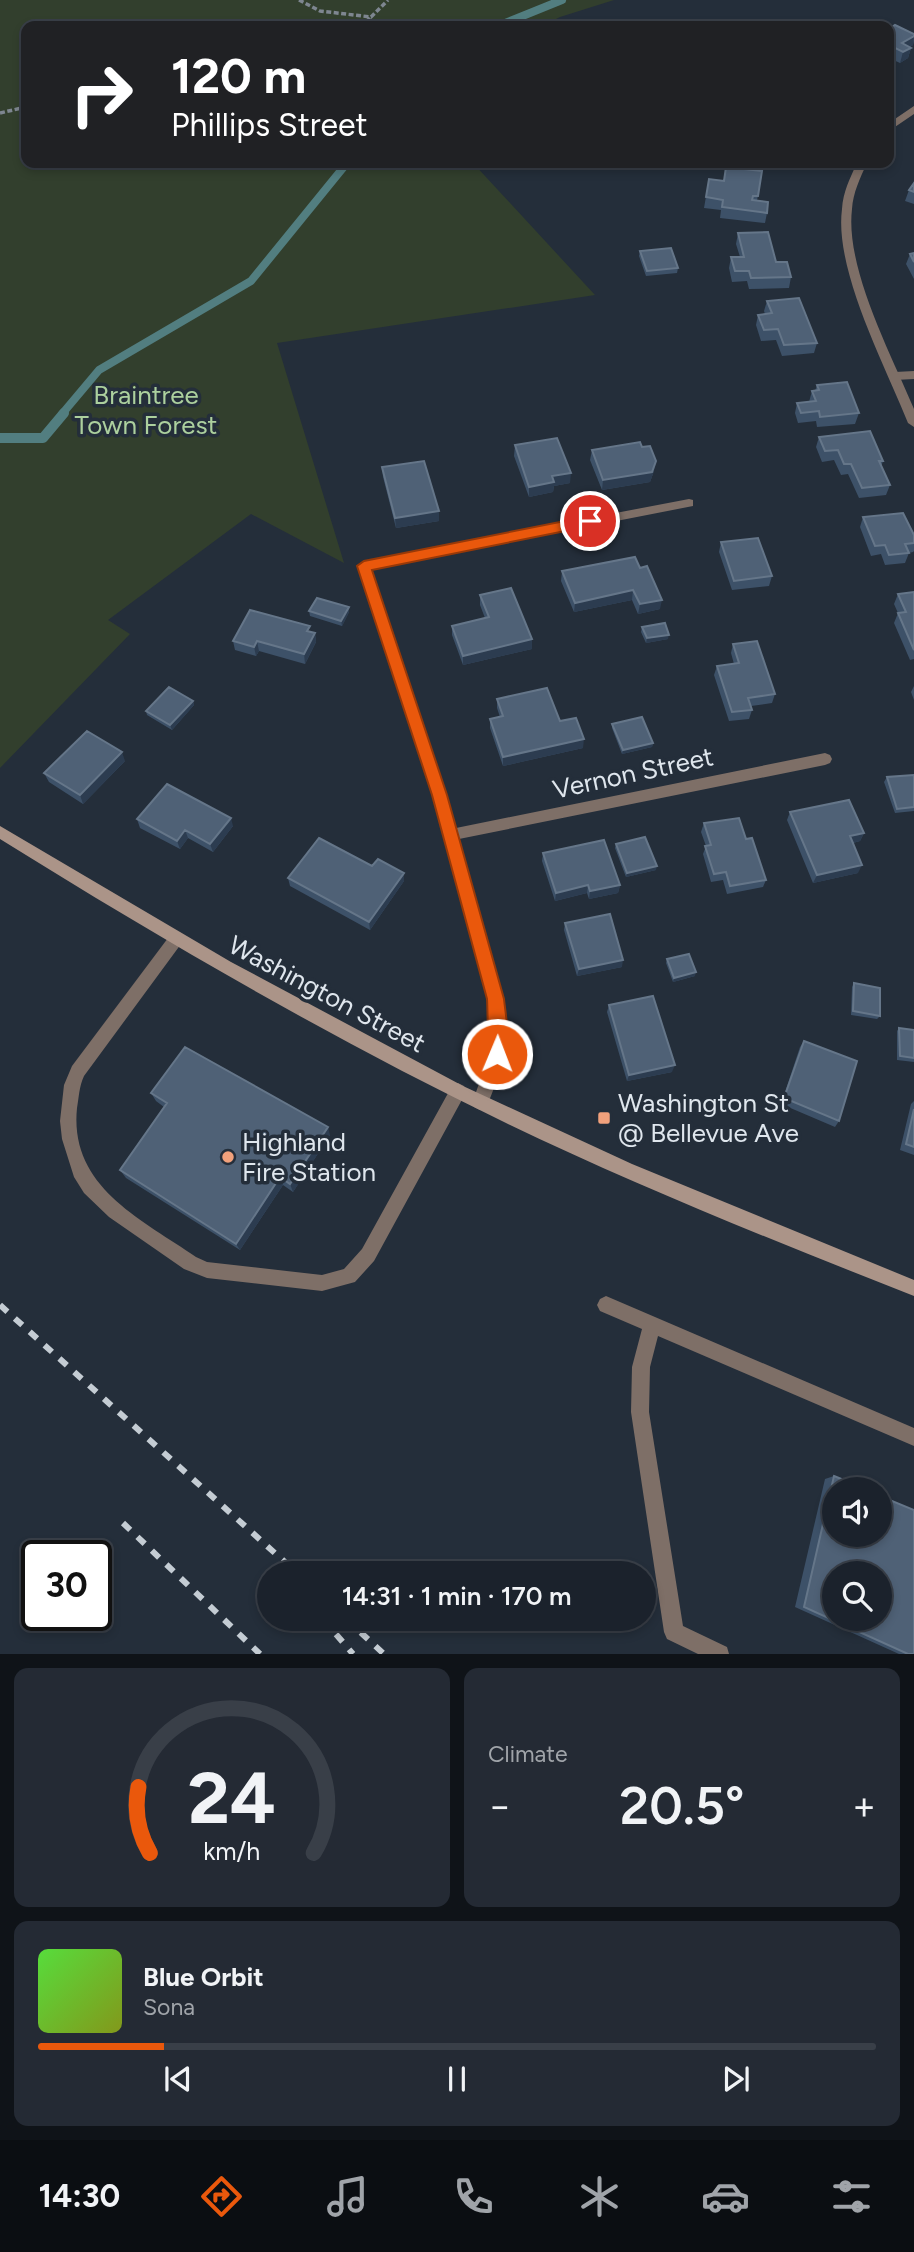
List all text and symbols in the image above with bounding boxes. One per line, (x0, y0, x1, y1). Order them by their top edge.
text: 120 m (171, 46, 306, 105)
icon: right (56, 49, 147, 140)
text: Phillips Street (171, 106, 368, 144)
park label: Braintree Town Forest (75, 379, 218, 441)
pin (560, 491, 620, 551)
icon: arrive (571, 502, 609, 540)
street label: Vernon Street (550, 740, 716, 806)
street label: Washington Street (223, 929, 431, 1059)
position arrow (460, 1017, 534, 1091)
place label: Washington St @ Bellevue Ave (618, 1087, 799, 1149)
marker: Washington St @ Bellevue Ave (596, 1110, 612, 1126)
place label: Highland Fire Station (242, 1126, 376, 1188)
marker: Highland Fire Station (220, 1149, 236, 1165)
map controls (822, 1477, 892, 1631)
button: sound (822, 1477, 892, 1547)
speed limit sign: 30 (21, 1540, 112, 1631)
button: search (822, 1561, 892, 1631)
text: 14:31 · 1 min · 170 m (342, 1580, 571, 1612)
text: Climate (488, 1740, 567, 1768)
text: 24 (188, 1755, 276, 1842)
text: 20.5° (620, 1775, 744, 1837)
text: − (488, 1783, 512, 1829)
text: + (852, 1783, 876, 1829)
text: km/h (203, 1836, 261, 1866)
text: Blue Orbit (143, 1961, 264, 1993)
text: Sona (143, 1993, 195, 2021)
icon: previous (159, 2060, 197, 2098)
icon: pause (438, 2060, 476, 2098)
icon: next (717, 2060, 755, 2098)
icon: directions (197, 2172, 246, 2221)
icon: music (323, 2172, 372, 2221)
icon: phone (449, 2172, 498, 2221)
icon: climate (575, 2172, 624, 2221)
icon: car (701, 2172, 750, 2221)
icon: filters (827, 2172, 876, 2221)
text: 14:30 (38, 2177, 120, 2215)

